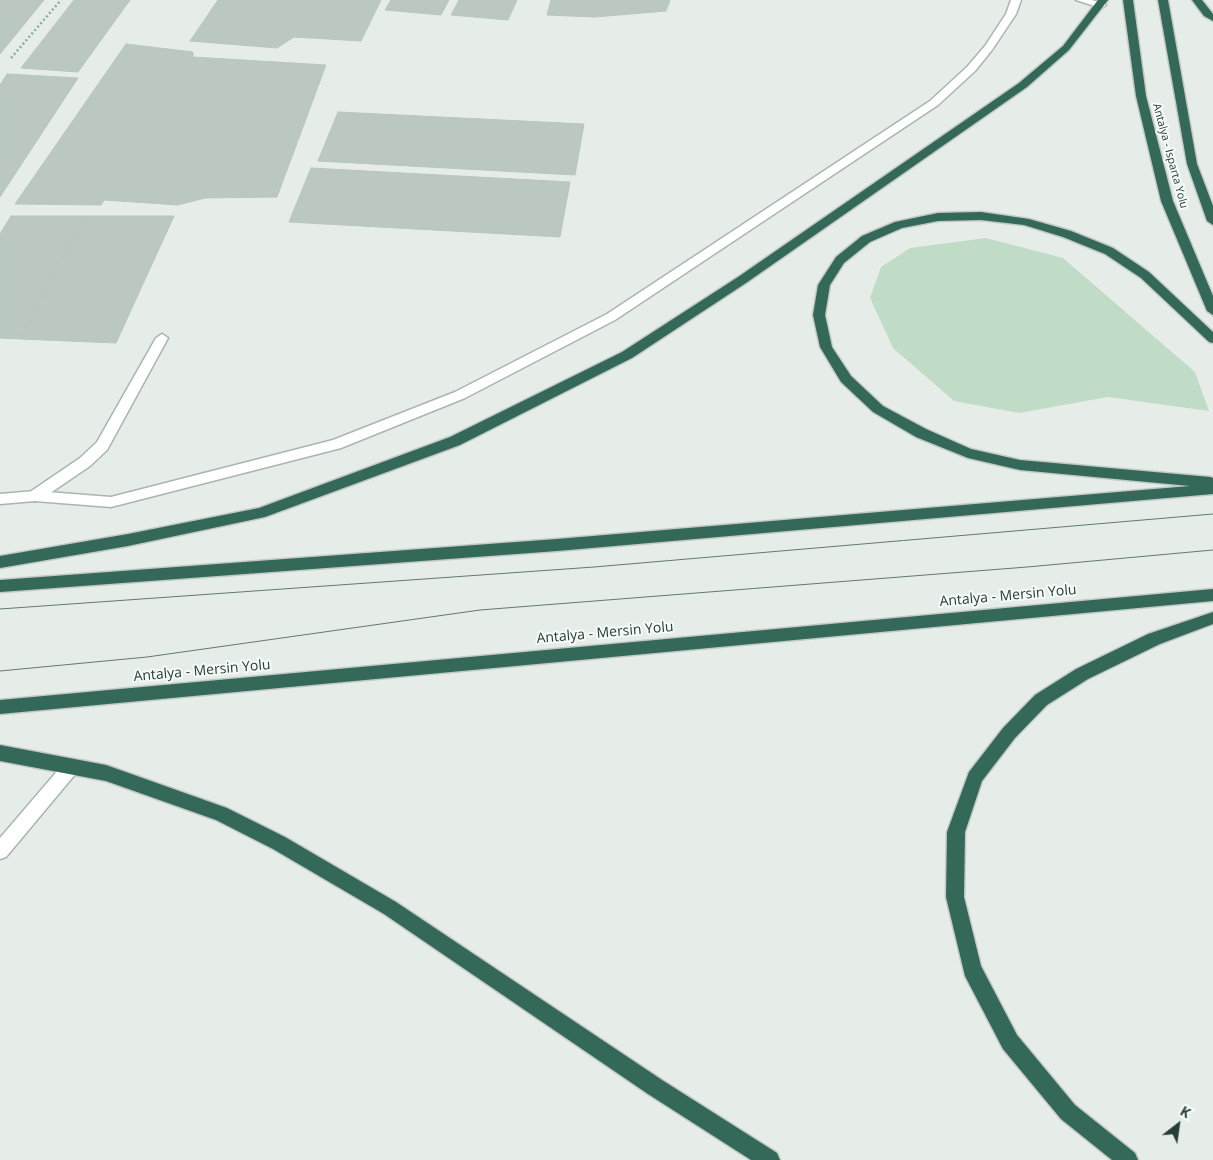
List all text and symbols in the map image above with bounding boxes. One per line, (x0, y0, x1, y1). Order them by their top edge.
street label: Antalya - Isparta Yolu (1150, 102, 1190, 210)
street label: Antalya - Mersin Yolu (939, 582, 1077, 610)
street label: Antalya - Mersin Yolu (536, 619, 674, 647)
street label: Antalya - Mersin Yolu (133, 657, 271, 685)
north arrow (1153, 1100, 1203, 1150)
text: K (1177, 1101, 1195, 1122)

